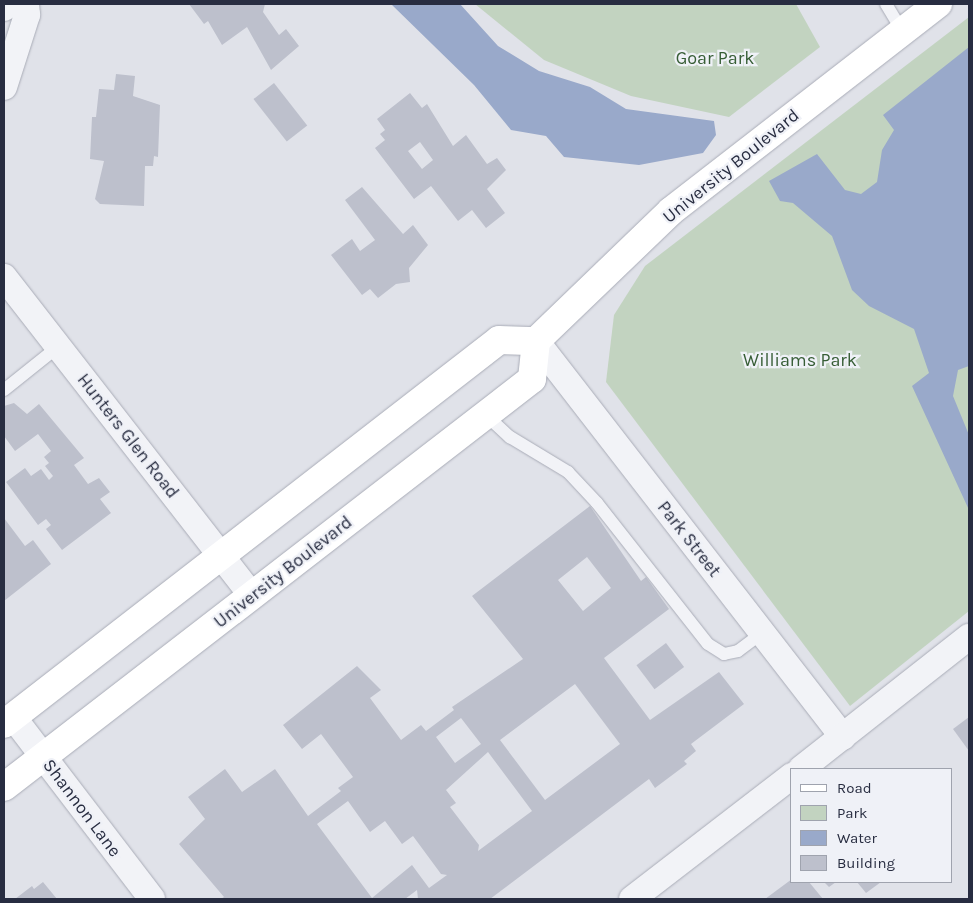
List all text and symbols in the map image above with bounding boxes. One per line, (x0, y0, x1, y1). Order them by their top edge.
park label: Goar Park (676, 47, 754, 69)
street label: University Boulevard (658, 104, 804, 228)
park label: Williams Park (743, 349, 857, 371)
street label: Hunters Glen Road (73, 369, 183, 503)
street label: Park Street (653, 497, 725, 581)
street label: University Boulevard (210, 511, 356, 633)
street label: Shannon Lane (38, 755, 126, 861)
legend (790, 768, 953, 883)
text: Road (837, 779, 872, 797)
text: Park (837, 804, 867, 822)
text: Water (837, 829, 877, 847)
text: Building (837, 854, 895, 872)

